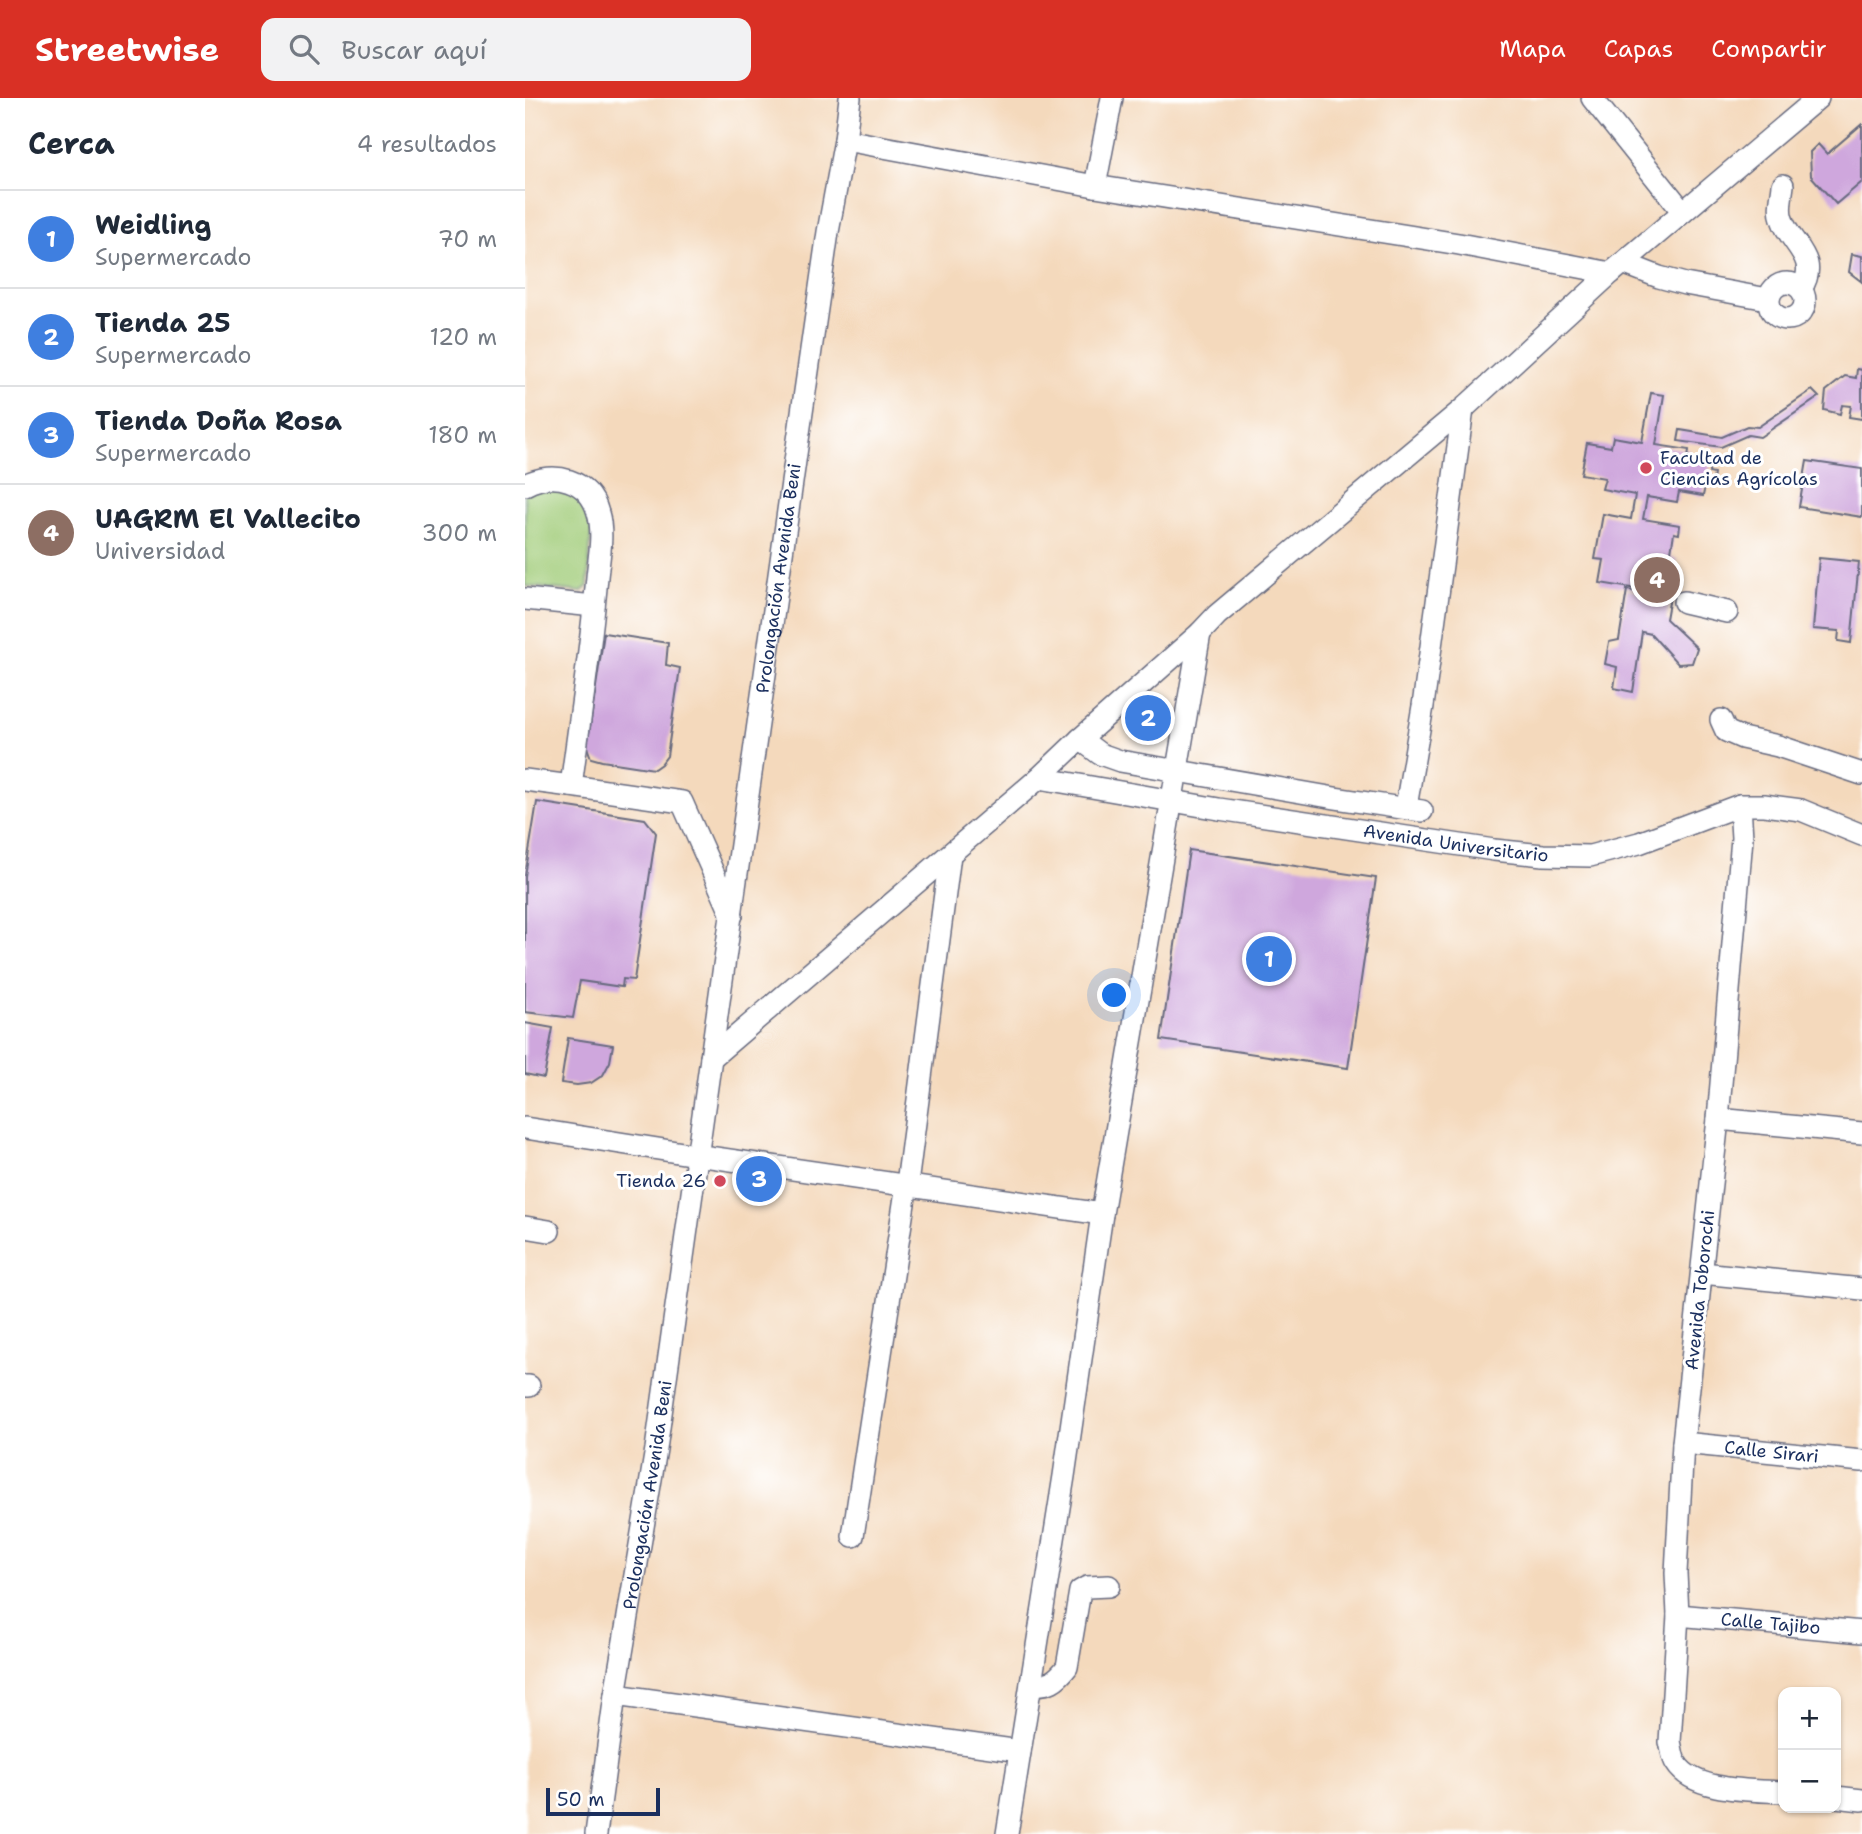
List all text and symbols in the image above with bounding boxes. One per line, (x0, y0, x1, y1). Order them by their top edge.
search box (261, 18, 751, 81)
text: Streetwise (35, 27, 219, 72)
icon: search (285, 30, 323, 68)
text: Buscar aquí (341, 32, 487, 67)
text: Mapa (1499, 33, 1566, 65)
text: Capas (1604, 33, 1673, 65)
text: Compartir (1711, 33, 1827, 65)
text: Cerca (28, 123, 115, 164)
text: 4 resultados (357, 129, 497, 159)
text: Weidling (95, 207, 211, 242)
text: 1 (46, 224, 56, 254)
text: 70 m (438, 224, 497, 254)
text: Supermercado (95, 242, 251, 272)
text: Tienda 25 (95, 305, 230, 340)
text: 2 (43, 322, 59, 352)
text: 120 m (429, 322, 497, 352)
text: Supermercado (95, 340, 251, 370)
text: Tienda Doña Rosa (95, 403, 342, 438)
text: 3 (43, 420, 59, 450)
text: 180 m (428, 420, 497, 450)
text: Supermercado (95, 438, 251, 468)
place label: Facultad de Ciencias Agrícolas (1660, 446, 1818, 491)
marker: Facultad de Ciencias Agrícolas (1638, 460, 1654, 476)
street label: Prolongación Avenida Beni (750, 462, 807, 695)
text: UAGRM El Vallecito (95, 501, 361, 536)
text: 4 (43, 518, 59, 548)
text: 300 m (422, 518, 497, 548)
text: Universidad (95, 536, 225, 566)
pin: 4 (1634, 554, 1680, 606)
pin: 2 (1125, 692, 1171, 744)
street label: Avenida Universitario (1362, 819, 1550, 867)
pin: 1 (1246, 933, 1292, 985)
your location (1097, 978, 1131, 1012)
pin: 3 (736, 1153, 782, 1205)
place label: Tienda 26 (616, 1169, 706, 1193)
marker: Tienda 26 (712, 1173, 728, 1189)
street label: Avenida Toborochi (1680, 1209, 1720, 1371)
street label: Prolongación Avenida Beni (617, 1379, 678, 1612)
street label: Calle Sirari (1723, 1435, 1820, 1469)
street label: Calle Tajibo (1720, 1607, 1822, 1640)
map controls (1778, 1687, 1841, 1813)
button: + (1778, 1687, 1841, 1750)
button: − (1778, 1750, 1841, 1813)
scale bar (546, 1785, 660, 1817)
text: 50 m (557, 1787, 605, 1812)

